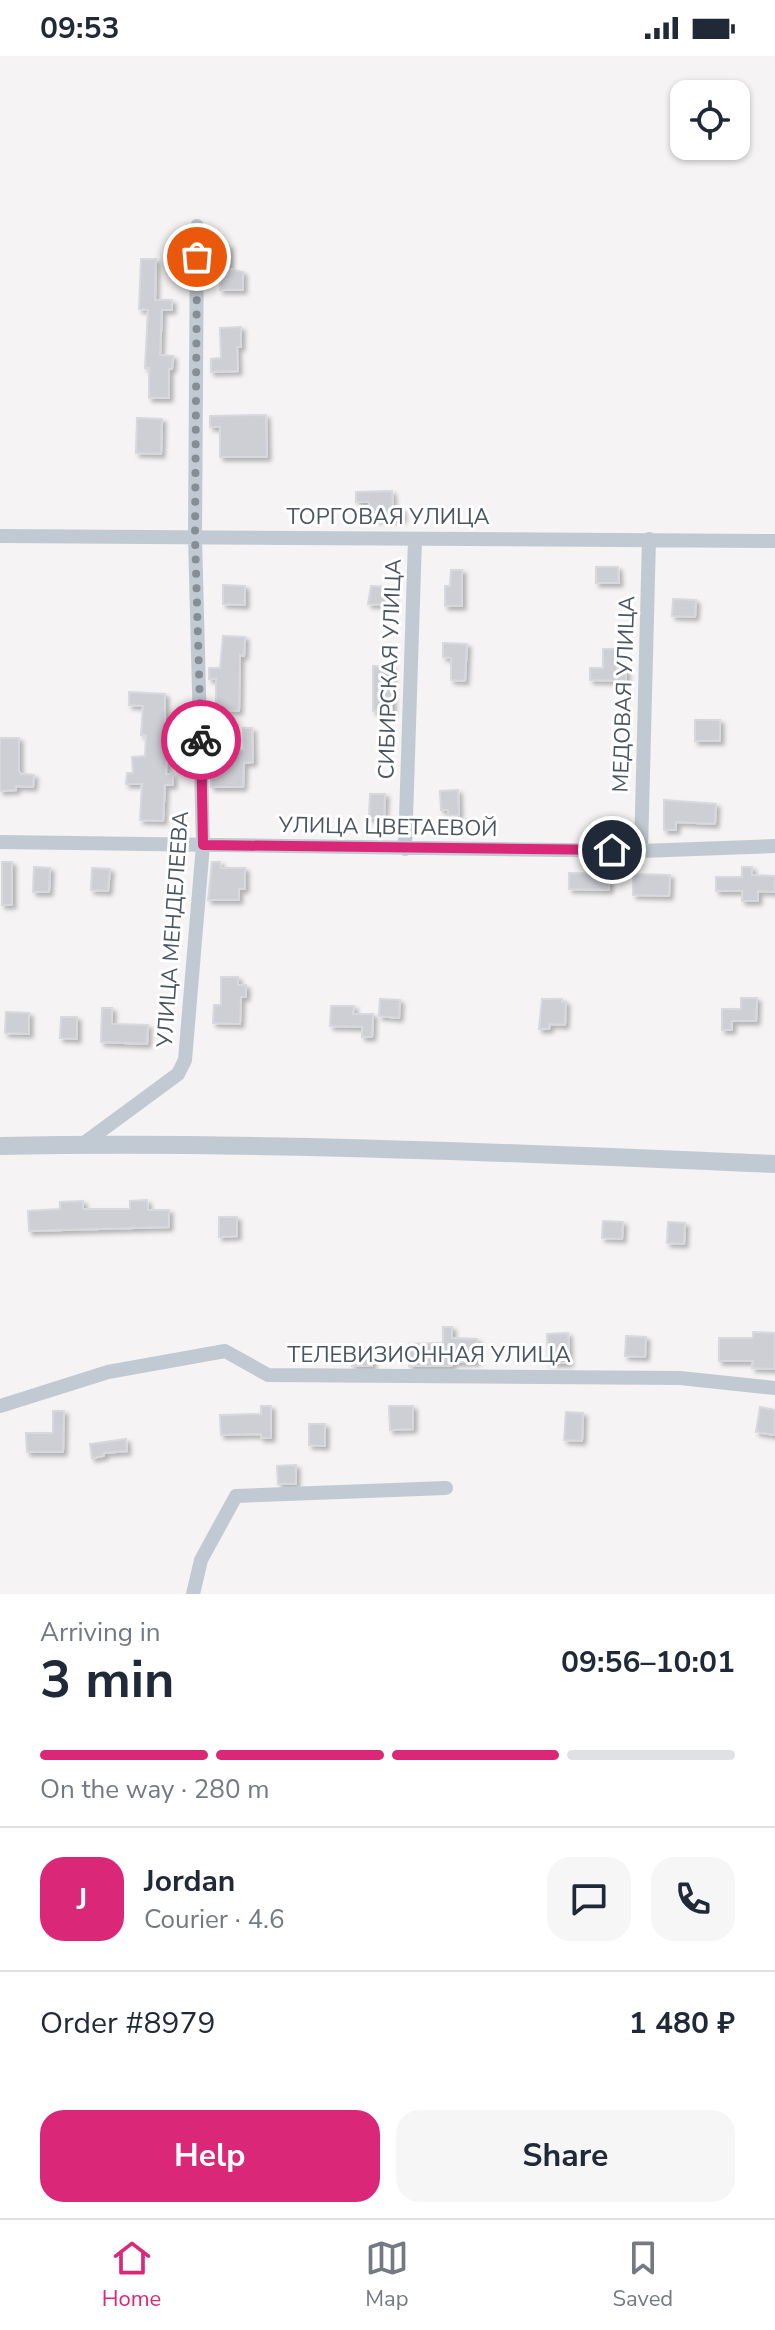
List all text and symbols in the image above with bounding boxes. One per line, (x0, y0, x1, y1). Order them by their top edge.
text: 09:53 (40, 8, 119, 49)
map controls (670, 80, 750, 160)
button: locate (670, 80, 750, 160)
pin (163, 223, 231, 291)
icon: bag (175, 235, 219, 279)
street label: ТОРГОВАЯ УЛИЦА (287, 502, 489, 532)
street label: СИБИРСКАЯ УЛИЦА (371, 558, 409, 780)
street label: МЕДОВАЯ УЛИЦА (606, 595, 642, 793)
courier (161, 700, 241, 780)
icon: bike (179, 718, 223, 762)
street label: УЛИЦА МЕНДЕЛЕЕВА (150, 810, 196, 1049)
street label: УЛИЦА ЦВЕТАЕВОЙ (277, 810, 498, 844)
pin (578, 816, 646, 884)
icon: home (590, 828, 634, 872)
street label: ТЕЛЕВИЗИОННАЯ УЛИЦА (287, 1340, 571, 1370)
text: Arriving in (40, 1615, 161, 1650)
text: 09:56–10:01 (561, 1642, 735, 1683)
text: 3 min (40, 1644, 175, 1715)
text: On the way · 280 m (40, 1772, 269, 1807)
button: chat (547, 1857, 631, 1941)
button: phone (651, 1857, 735, 1941)
text: Jordan (144, 1861, 235, 1902)
text: J (77, 1879, 87, 1920)
text: Courier · 4.6 (144, 1902, 285, 1937)
text: Order #8979 (40, 2003, 215, 2044)
text: 1 480 ₽ (629, 2003, 735, 2044)
button: Help (40, 2110, 380, 2202)
button: Share (396, 2110, 735, 2202)
tab: Home (102, 2236, 161, 2314)
tab: Map (365, 2236, 409, 2314)
tab: Saved (612, 2236, 673, 2314)

